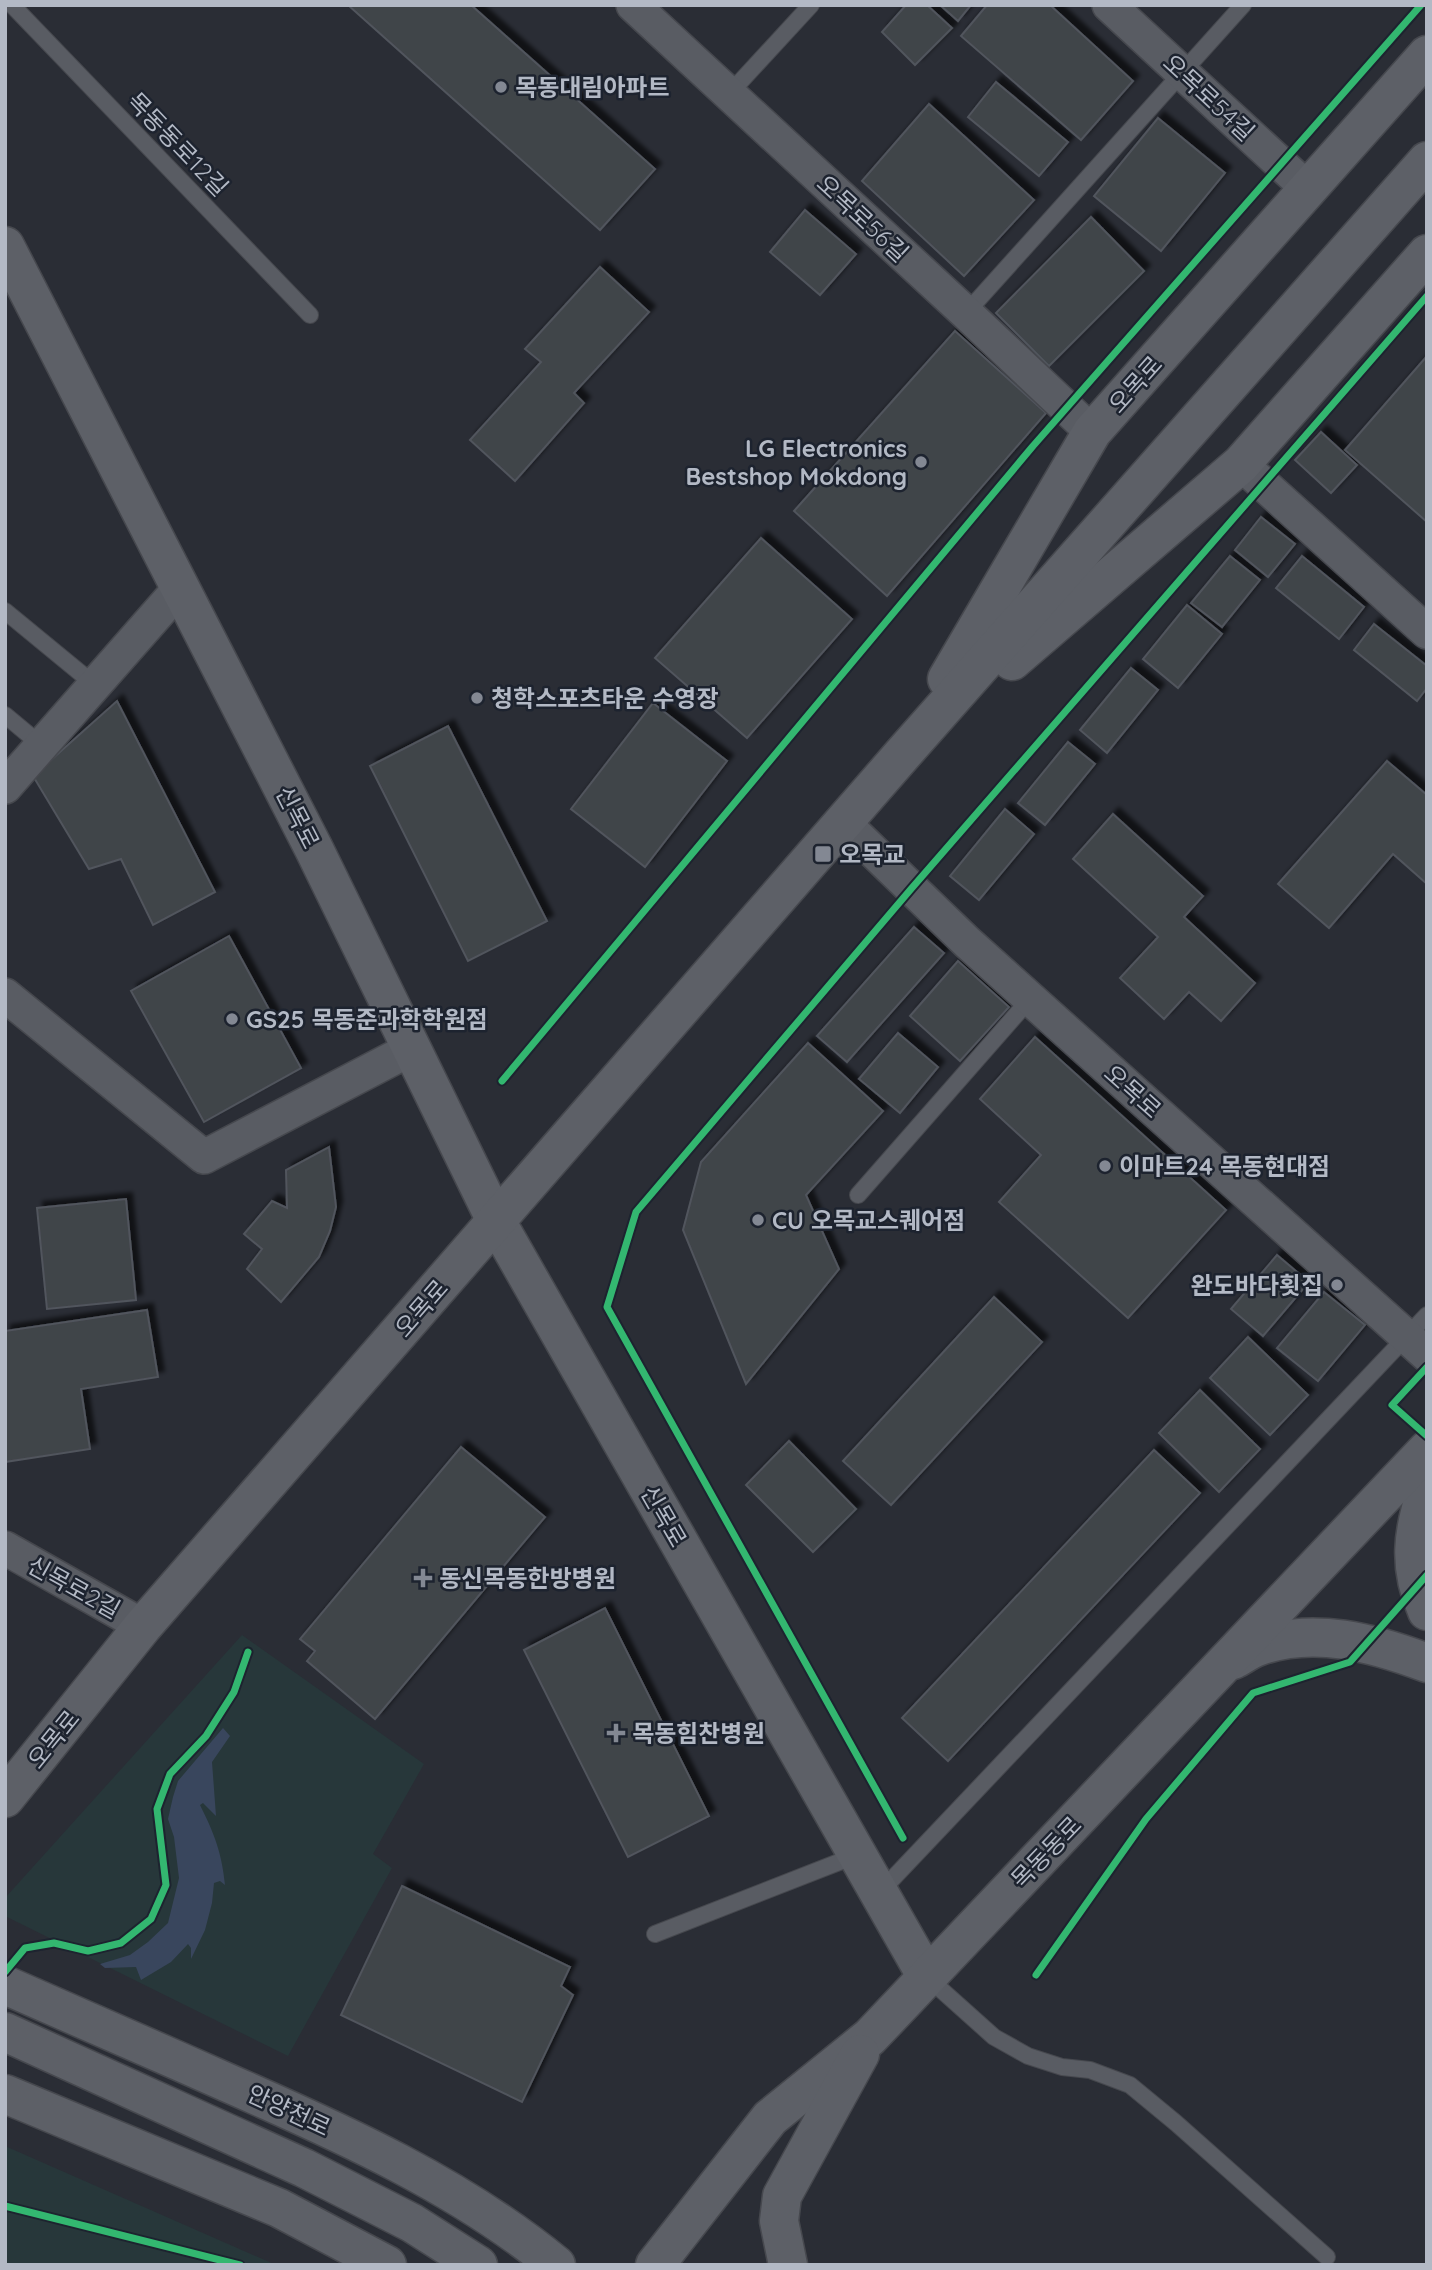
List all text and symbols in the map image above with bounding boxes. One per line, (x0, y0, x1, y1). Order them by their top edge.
street label: 오목로54길 (1157, 47, 1261, 147)
place label: 목동대림아파트 (515, 72, 670, 102)
marker: 목동대림아파트 (493, 79, 509, 95)
street label: 목동동로12길 (121, 86, 235, 202)
street label: 오목로56길 (811, 168, 915, 268)
street label: 오목로 (1102, 349, 1168, 419)
place label: LG Electronics Bestshop Mokdong (685, 433, 907, 491)
marker: LG Electronics Bestshop Mokdong (913, 454, 929, 470)
place label: 청학스포츠타운 수영장 (491, 683, 719, 713)
marker: 청학스포츠타운 수영장 (469, 690, 485, 706)
street label: 신목로 (270, 781, 326, 853)
place label: 오목교 (839, 839, 905, 869)
marker: 오목교 (813, 844, 833, 864)
place label: GS25 목동준과학학원점 (246, 1004, 488, 1034)
marker: GS25 목동준과학학원점 (224, 1011, 240, 1027)
street label: 오목로 (1098, 1058, 1168, 1124)
place label: 이마트24 목동현대점 (1119, 1151, 1330, 1181)
marker: 이마트24 목동현대점 (1097, 1158, 1113, 1174)
place label: CU 오목교스퀘어점 (772, 1205, 965, 1235)
marker: CU 오목교스퀘어점 (750, 1212, 766, 1228)
place label: 완도바다횟집 (1191, 1270, 1323, 1300)
street label: 오목로 (388, 1273, 454, 1343)
marker: 완도바다횟집 (1329, 1277, 1345, 1293)
street label: 신목로 (634, 1480, 694, 1552)
street label: 신목로2길 (22, 1549, 126, 1625)
place label: 동신목동한방병원 (439, 1563, 616, 1593)
marker: 동신목동한방병원 (413, 1568, 433, 1588)
street label: 오목로 (20, 1704, 86, 1774)
place label: 목동힘찬병원 (632, 1718, 764, 1748)
marker: 목동힘찬병원 (606, 1723, 626, 1743)
street label: 목동동로 (1005, 1810, 1087, 1894)
street label: 안양천로 (243, 2078, 335, 2142)

